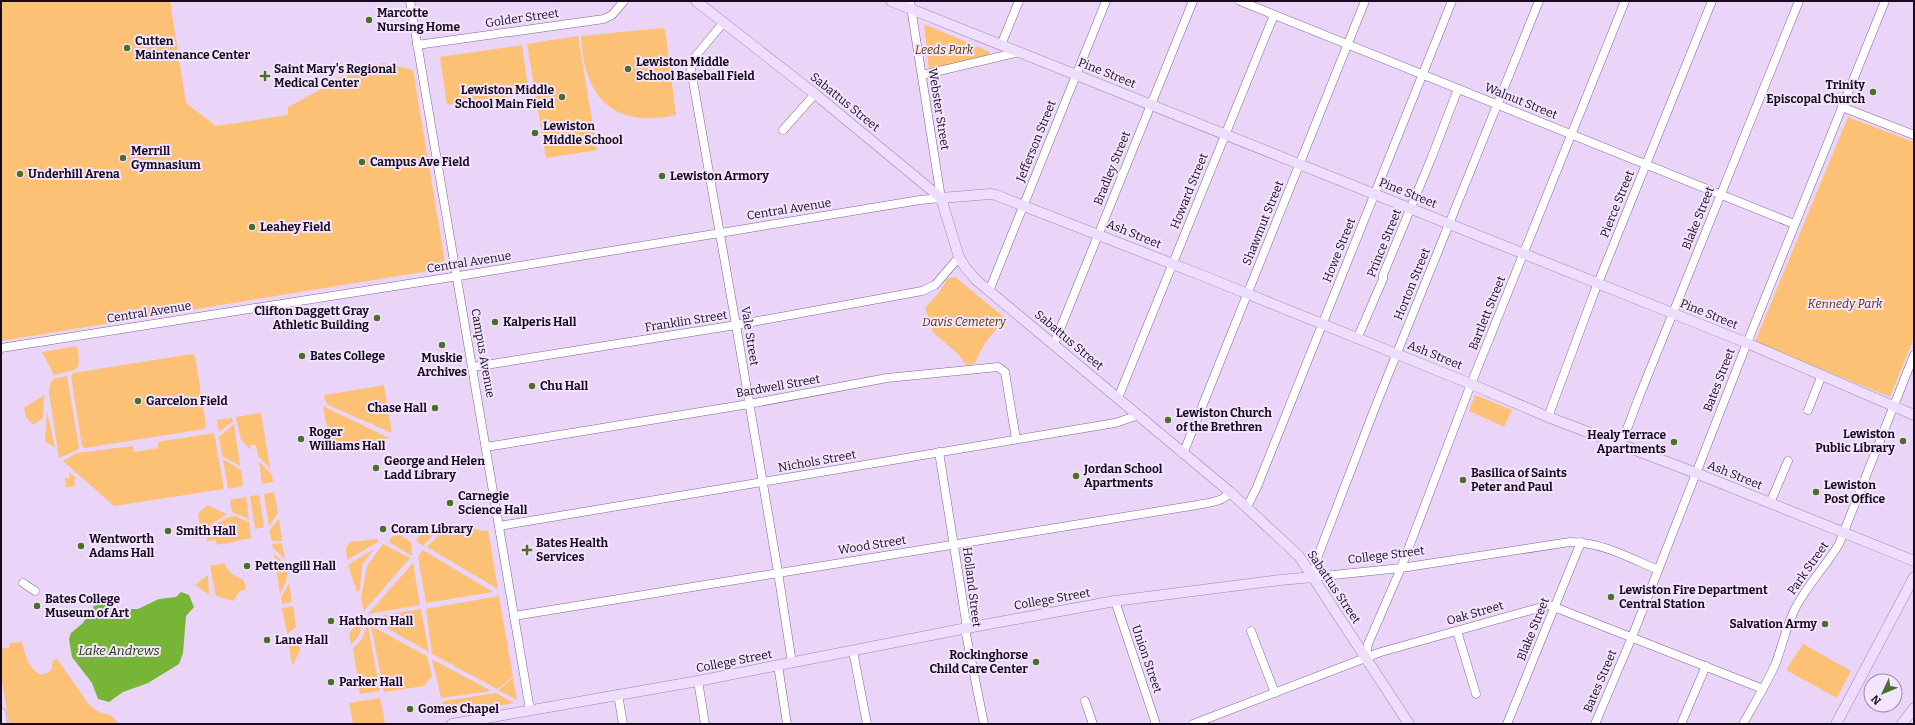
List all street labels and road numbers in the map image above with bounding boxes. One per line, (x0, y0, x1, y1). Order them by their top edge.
street label: Golder Street (484, 6, 560, 30)
street label: Pine Street (1076, 55, 1139, 91)
street label: Webster Street (926, 67, 953, 152)
street label: Sabattus Street (808, 70, 883, 135)
street label: Walnut Street (1483, 80, 1560, 122)
street label: Jefferson Street (1013, 98, 1059, 185)
street label: Bradley Street (1091, 128, 1133, 207)
street label: Howard Street (1167, 151, 1211, 231)
street label: Pierce Street (1597, 168, 1637, 240)
street label: Pine Street (1377, 175, 1440, 211)
street label: Shawmut Street (1240, 178, 1287, 267)
street label: Blake Street (1679, 184, 1717, 252)
street label: Central Avenue (746, 195, 832, 223)
street label: Prince Street (1364, 206, 1404, 279)
street label: Howe Street (1320, 215, 1359, 284)
street label: Ash Street (1105, 217, 1164, 252)
street label: Horton Street (1391, 245, 1433, 322)
street label: Central Avenue (426, 248, 512, 276)
street label: Bartlett Street (1466, 273, 1508, 352)
street label: Pine Street (1678, 296, 1741, 332)
street label: Central Avenue (106, 298, 192, 326)
street label: Vale Street (738, 305, 762, 367)
street label: Campus Avenue (468, 307, 498, 399)
street label: Franklin Street (644, 307, 729, 334)
street label: Sabattus Street (1032, 307, 1107, 373)
street label: Ash Street (1406, 338, 1465, 373)
street label: Bates Street (1700, 346, 1738, 414)
street label: Bardwell Street (735, 372, 822, 400)
street label: Nichols Street (777, 447, 858, 475)
street label: Ash Street (1706, 458, 1765, 493)
street label: Wood Street (837, 533, 908, 557)
street label: Park Street (1785, 538, 1832, 597)
street label: College Street (1347, 543, 1426, 567)
street label: Holland Street (960, 546, 984, 628)
street label: Sabattus Street (1304, 548, 1364, 627)
street label: College Street (1013, 585, 1092, 613)
street label: Blake Street (1514, 595, 1552, 663)
street label: Oak Street (1445, 598, 1506, 628)
street label: Union Street (1129, 623, 1165, 695)
street label: College Street (695, 647, 774, 675)
street label: Bates Street (1581, 647, 1620, 714)

